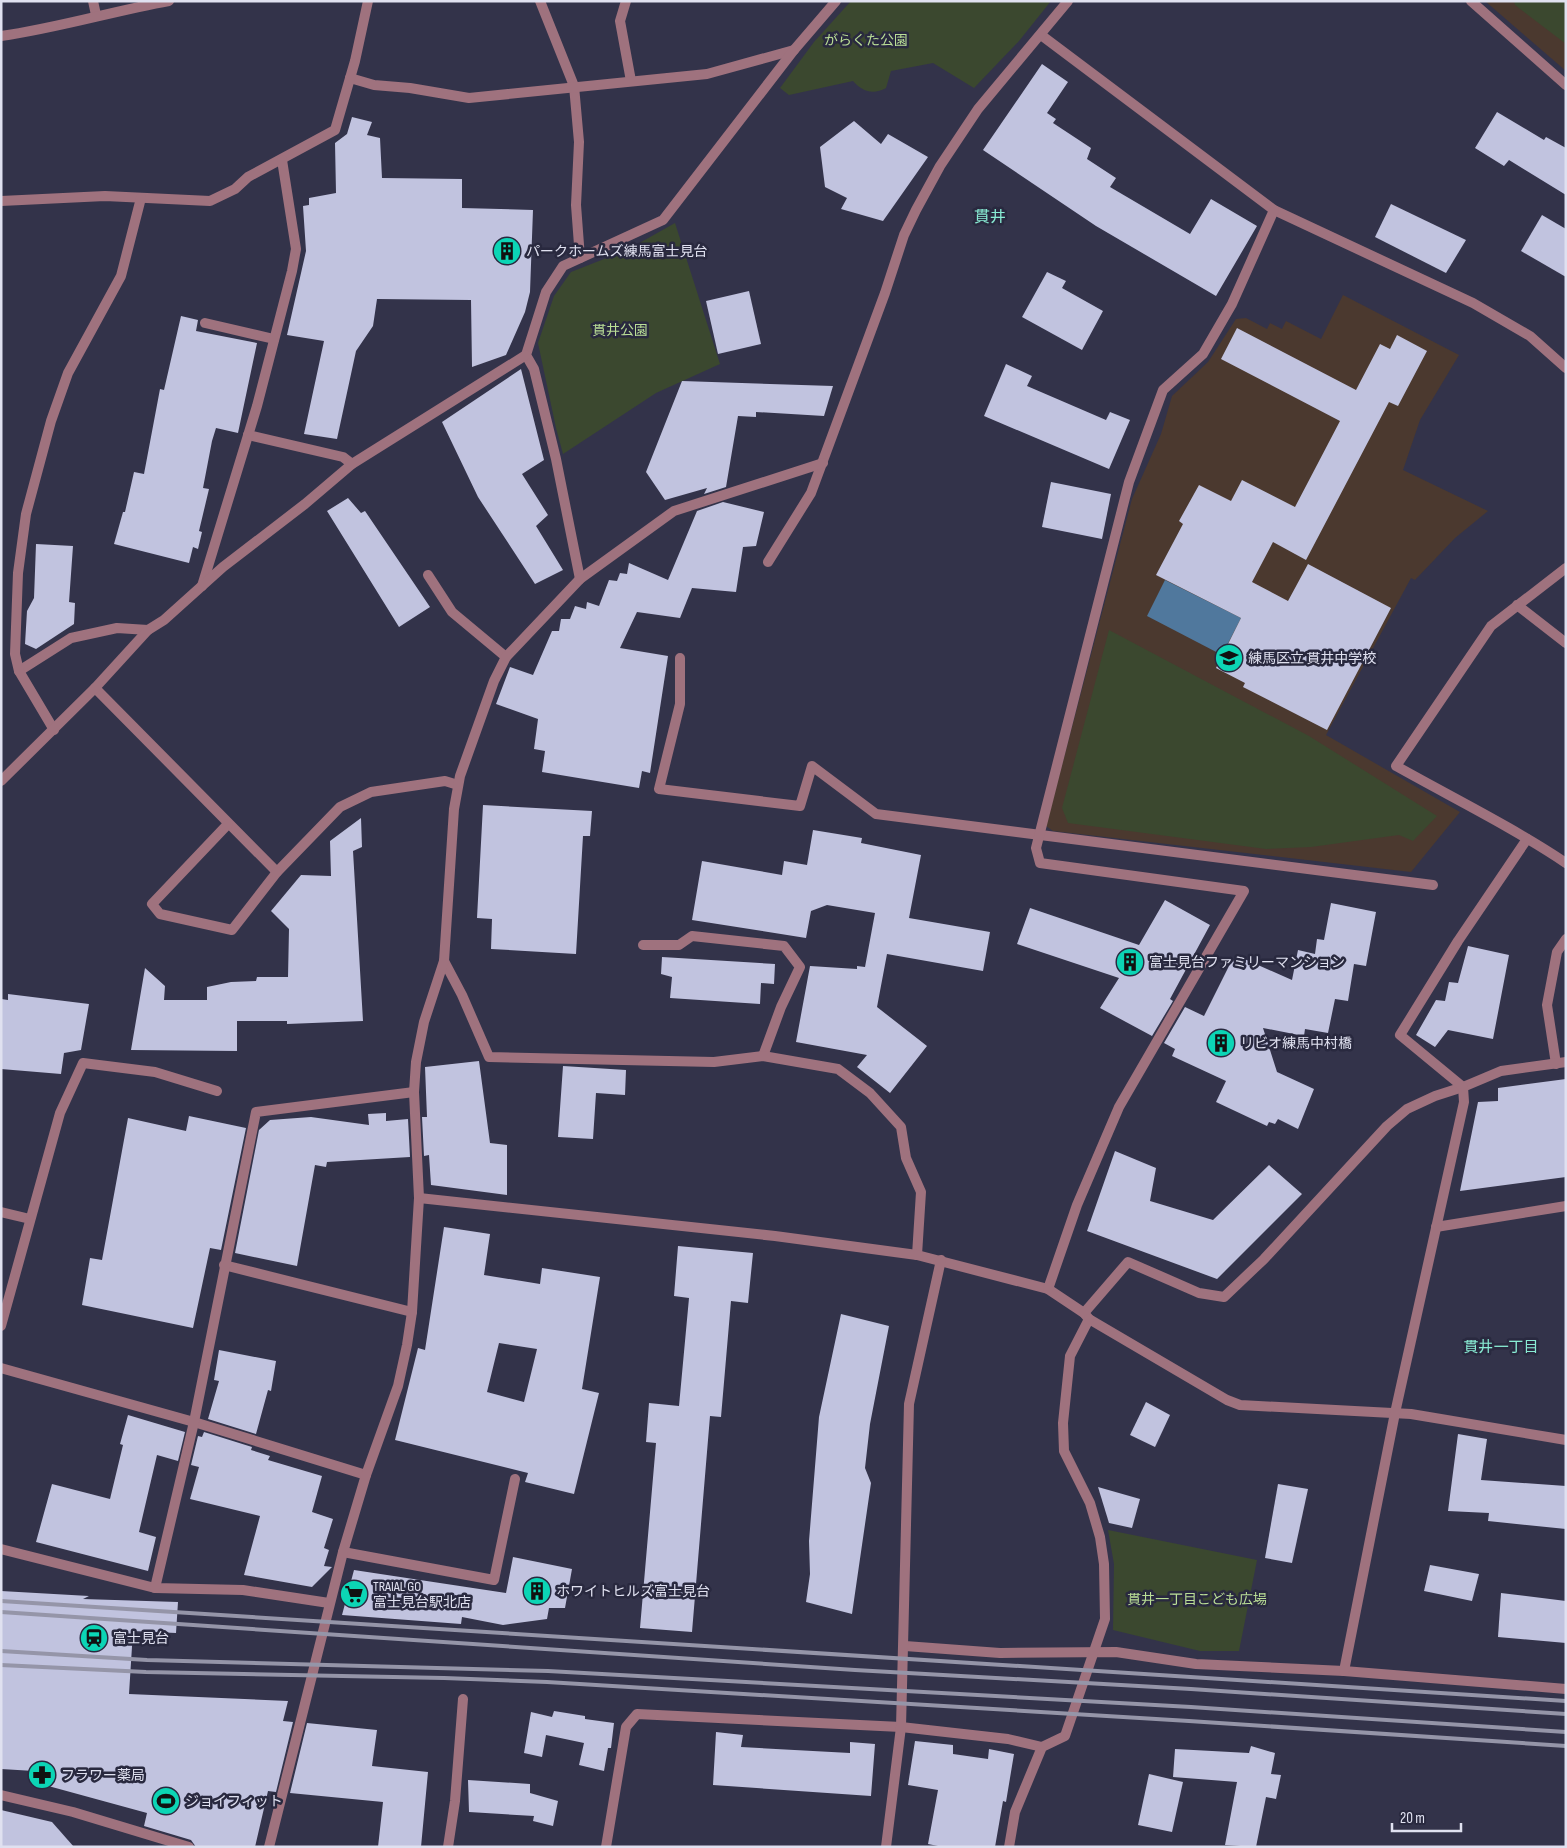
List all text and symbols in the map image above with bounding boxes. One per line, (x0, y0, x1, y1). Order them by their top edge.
park label: がらくた公園 (824, 32, 908, 49)
district label: 貫井 (974, 208, 1006, 227)
building icon: パークホームズ練馬富士見台 (492, 236, 522, 266)
place label: パークホームズ練馬富士見台 (526, 243, 708, 260)
park label: 貫井公園 (592, 322, 648, 339)
school or university icon: 練馬区立 貫井中学校 (1214, 643, 1244, 673)
place label: 練馬区立 貫井中学校 (1248, 650, 1376, 667)
building icon: 富士見台ファミリーマンション (1115, 947, 1145, 977)
place label: 富士見台ファミリーマンション (1149, 954, 1345, 971)
building icon: リビオ練馬中村橋 (1206, 1028, 1236, 1058)
place label: リビオ練馬中村橋 (1240, 1035, 1352, 1052)
district label: 貫井一丁目 (1463, 1338, 1539, 1357)
building icon: ホワイトヒルズ富士見台 (522, 1576, 552, 1606)
place label: TRAIAL GO 富士見台駅北店 (373, 1578, 471, 1611)
supermarket icon: TRAIAL GO 富士見台駅北店 (339, 1579, 369, 1609)
place label: ホワイトヒルズ富士見台 (556, 1583, 710, 1600)
park label: 貫井一丁目こども広場 (1127, 1591, 1267, 1608)
station icon: 富士見台 (79, 1623, 109, 1653)
place label: 富士見台 (113, 1630, 169, 1647)
pharmacy icon: フラワー薬局 (27, 1760, 57, 1790)
place label: フラワー薬局 (61, 1767, 145, 1784)
sports icon: ジョイフィット (151, 1786, 181, 1816)
place label: ジョイフィット (185, 1793, 283, 1810)
scale bar (1392, 1800, 1461, 1832)
text: 20 m (1400, 1809, 1425, 1828)

